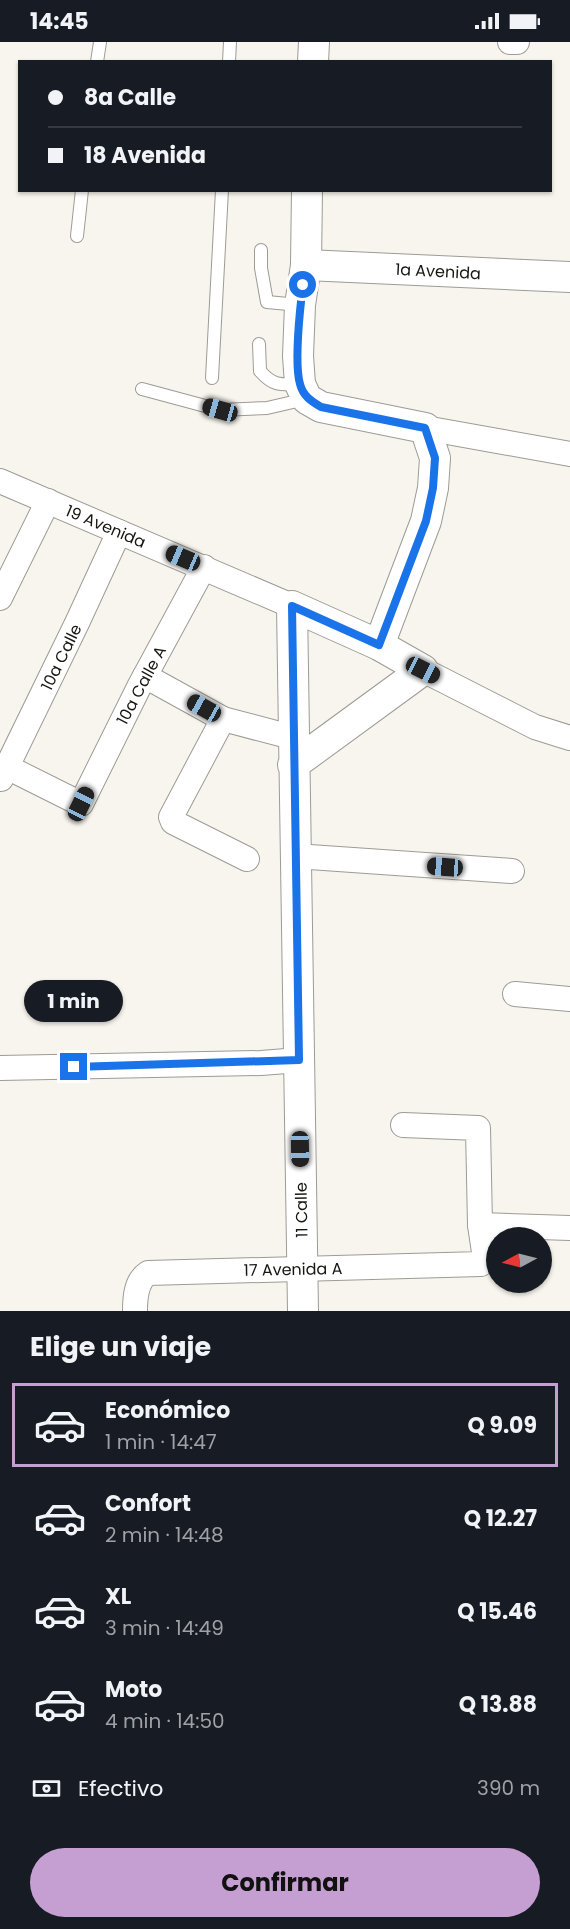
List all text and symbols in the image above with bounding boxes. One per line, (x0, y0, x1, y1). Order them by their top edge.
text: 14:45 (30, 6, 89, 37)
text: 8a Calle (84, 82, 176, 113)
text: 18 Avenida (84, 140, 206, 171)
street label: 1a Avenida (395, 258, 481, 285)
route start (289, 271, 316, 298)
car (200, 396, 240, 424)
street label: 19 Avenida (62, 499, 149, 554)
car (163, 543, 203, 573)
street label: 10a Calle (36, 620, 87, 694)
street label: 10a Calle A (111, 642, 172, 729)
car (403, 654, 443, 686)
car (184, 691, 224, 725)
car (65, 784, 97, 824)
car (426, 857, 464, 877)
callout: 1 min (25, 980, 124, 1022)
text: 1 min (47, 987, 100, 1015)
route end (60, 1053, 87, 1080)
car (291, 1131, 309, 1167)
street label: 11 Calle (290, 1182, 313, 1238)
north arrow (486, 1227, 552, 1293)
map controls (486, 1227, 552, 1293)
street label: 17 Avenida A (243, 1257, 343, 1282)
text: Elige un viaje (30, 1328, 211, 1365)
text: Económico (105, 1395, 230, 1426)
icon: car (33, 1398, 87, 1452)
text: Q 9.09 (467, 1410, 537, 1441)
text: 1 min · 14:47 (105, 1428, 217, 1456)
text: Confort (105, 1488, 191, 1519)
icon: car (33, 1491, 87, 1545)
text: Q 12.27 (464, 1503, 537, 1534)
text: 2 min · 14:48 (105, 1521, 224, 1549)
text: XL (105, 1581, 131, 1612)
icon: car (33, 1584, 87, 1638)
text: Q 15.46 (457, 1596, 537, 1627)
text: 3 min · 14:49 (105, 1614, 224, 1642)
text: Moto (105, 1674, 162, 1705)
icon: car (33, 1677, 87, 1731)
text: Q 13.88 (459, 1689, 537, 1720)
text: 4 min · 14:50 (105, 1707, 225, 1735)
icon: cash (30, 1772, 63, 1805)
text: Efectivo (78, 1773, 163, 1804)
text: 390 m (477, 1774, 540, 1802)
button: Confirmar (30, 1848, 540, 1917)

